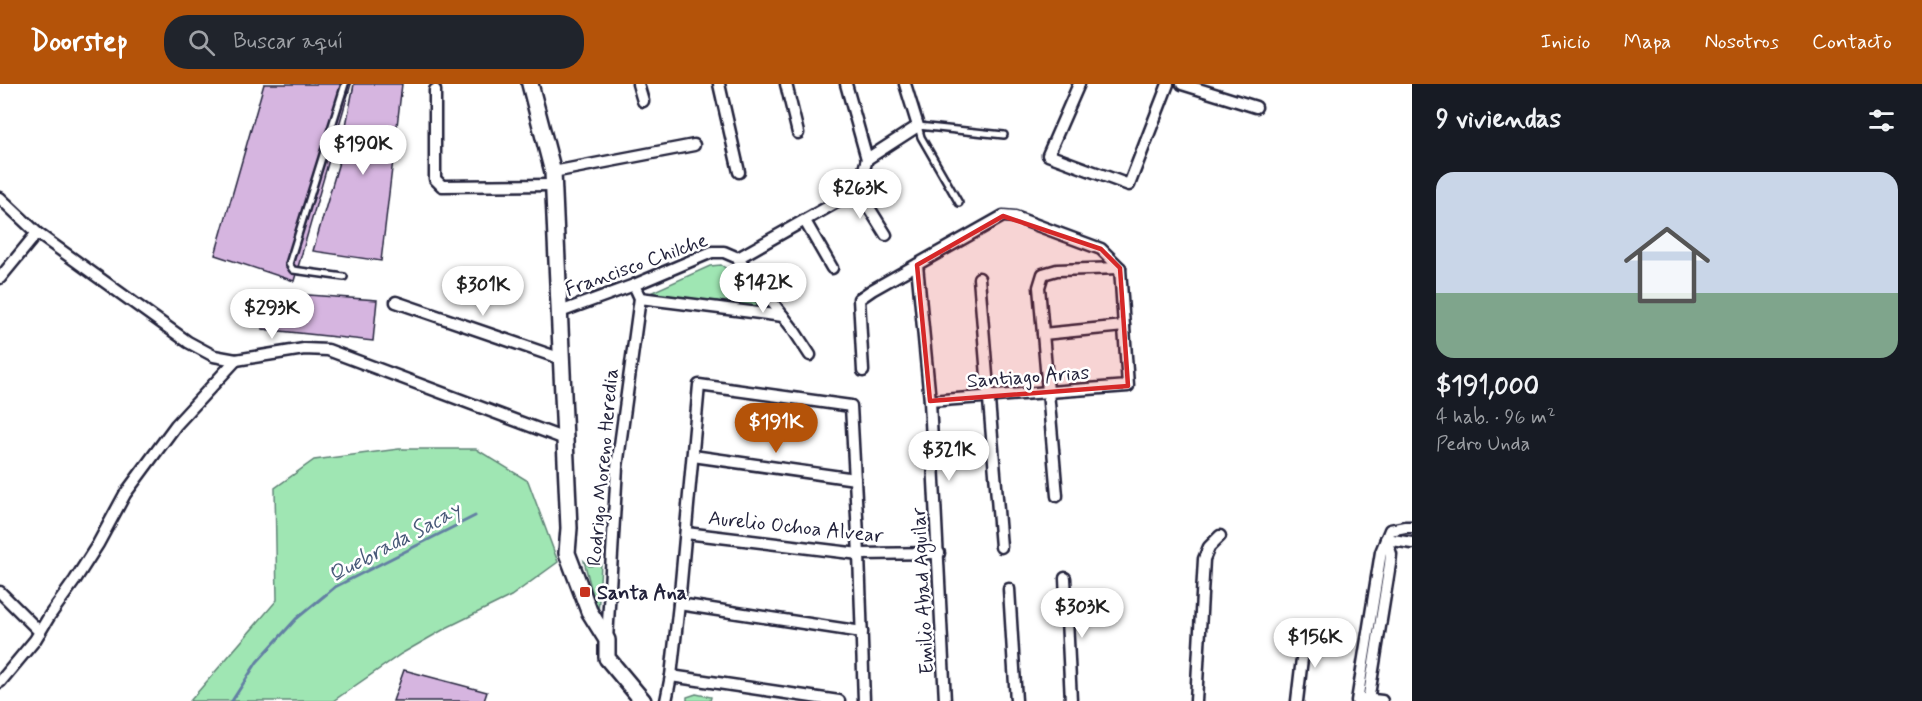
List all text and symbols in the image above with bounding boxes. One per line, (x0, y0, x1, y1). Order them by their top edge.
search box (164, 15, 584, 69)
text: Doorstep (30, 24, 128, 61)
icon: search (185, 26, 218, 59)
text: Buscar aquí (233, 28, 343, 56)
text: Inicio (1541, 28, 1591, 56)
text: Mapa (1624, 28, 1671, 56)
text: Nosotros (1704, 28, 1779, 56)
text: Contacto (1812, 28, 1892, 56)
text: 9 viviendas (1436, 103, 1561, 137)
icon: filters (1865, 104, 1898, 137)
pin: $190K (321, 125, 405, 176)
text: $190K (334, 131, 392, 158)
pin: $263K (818, 169, 902, 220)
text: $263K (833, 175, 887, 202)
icon: home (1613, 211, 1721, 319)
street label: Francisco Chilche (562, 227, 712, 304)
pin: $142K (721, 263, 805, 314)
pin: $301K (441, 266, 525, 317)
text: $142K (734, 269, 792, 296)
text: $301K (456, 272, 510, 299)
pin: $293K (230, 289, 314, 340)
text: $293K (244, 295, 300, 322)
street label: Santiago Arias (966, 360, 1090, 395)
street label: Rodrigo Moreno Heredia (581, 367, 626, 567)
text: $191,000 (1436, 370, 1539, 404)
pin: $191K (734, 403, 818, 454)
text: 4 hab. · 96 m² (1436, 404, 1556, 431)
text: $191K (749, 409, 803, 436)
pin: $321K (907, 431, 991, 482)
text: Pedro Unda (1436, 431, 1530, 458)
text: $321K (922, 437, 976, 464)
water label: Quebrada Sacay (324, 495, 467, 589)
street label: Aurelio Ochoa Alvear (707, 505, 885, 550)
street label: Emilio Abad Aguilar (906, 506, 942, 675)
place label: Santa Ana (597, 580, 687, 607)
marker: Santa Ana (578, 585, 592, 599)
pin: $303K (1040, 588, 1124, 639)
text: $303K (1055, 594, 1109, 621)
pin: $156K (1273, 618, 1357, 669)
text: $156K (1288, 624, 1342, 651)

